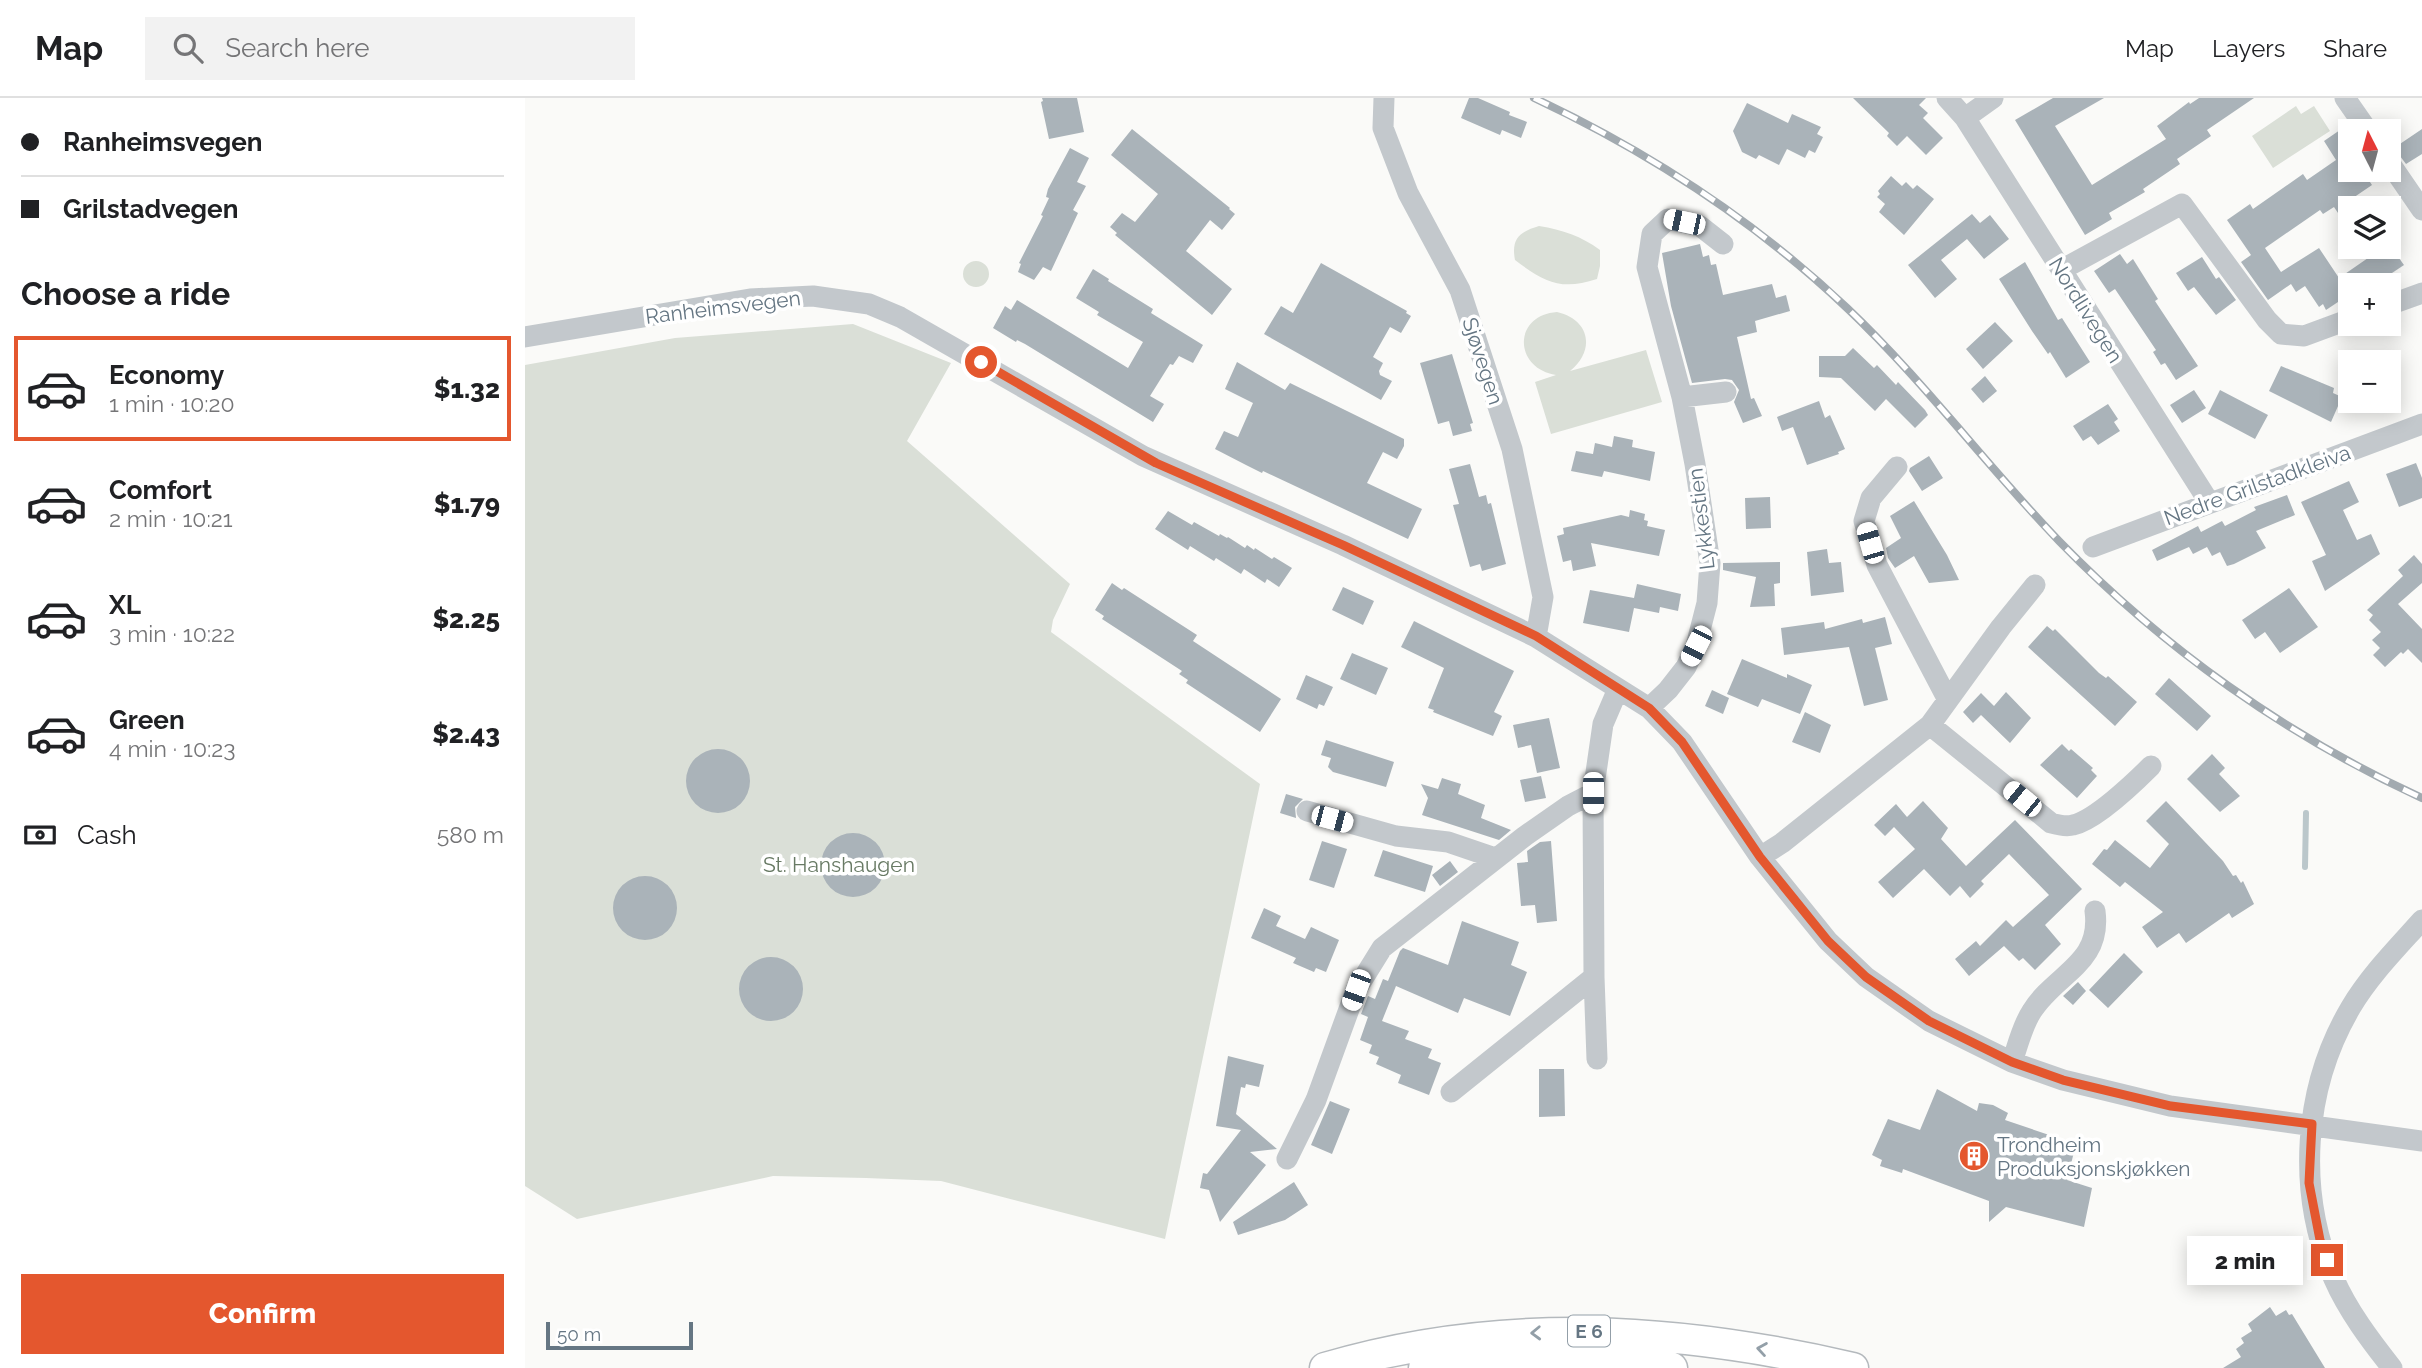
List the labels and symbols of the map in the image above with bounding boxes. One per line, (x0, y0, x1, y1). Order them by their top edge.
north arrow (2338, 119, 2401, 182)
car (1662, 207, 1707, 237)
street label: Nordlivegen (2044, 253, 2128, 367)
street label: Ranheimsvegen (644, 285, 802, 329)
street label: Sjøvegen (1457, 314, 1509, 408)
route start (965, 346, 997, 378)
street label: Nedre Grilstadkleiva (2160, 440, 2354, 530)
street label: Lykkestien (1682, 467, 1720, 571)
car (1855, 520, 1886, 566)
car (1678, 623, 1715, 669)
car (1583, 772, 1604, 814)
car (2000, 778, 2045, 820)
car (1309, 803, 1356, 835)
park label: St. Hanshaugen (763, 852, 915, 877)
car (1339, 967, 1374, 1013)
place label: Trondheim Produksjonskjøkken (1997, 1132, 2191, 1181)
building icon: Trondheim Produksjonskjøkken (1957, 1139, 1991, 1173)
callout: 2 min (2187, 1236, 2303, 1284)
route end (2311, 1244, 2343, 1276)
road number: E 6 (1568, 1316, 1610, 1346)
scale bar (546, 1319, 693, 1351)
one-way arrow (1530, 1325, 1541, 1341)
one-way arrow (1756, 1342, 1768, 1357)

